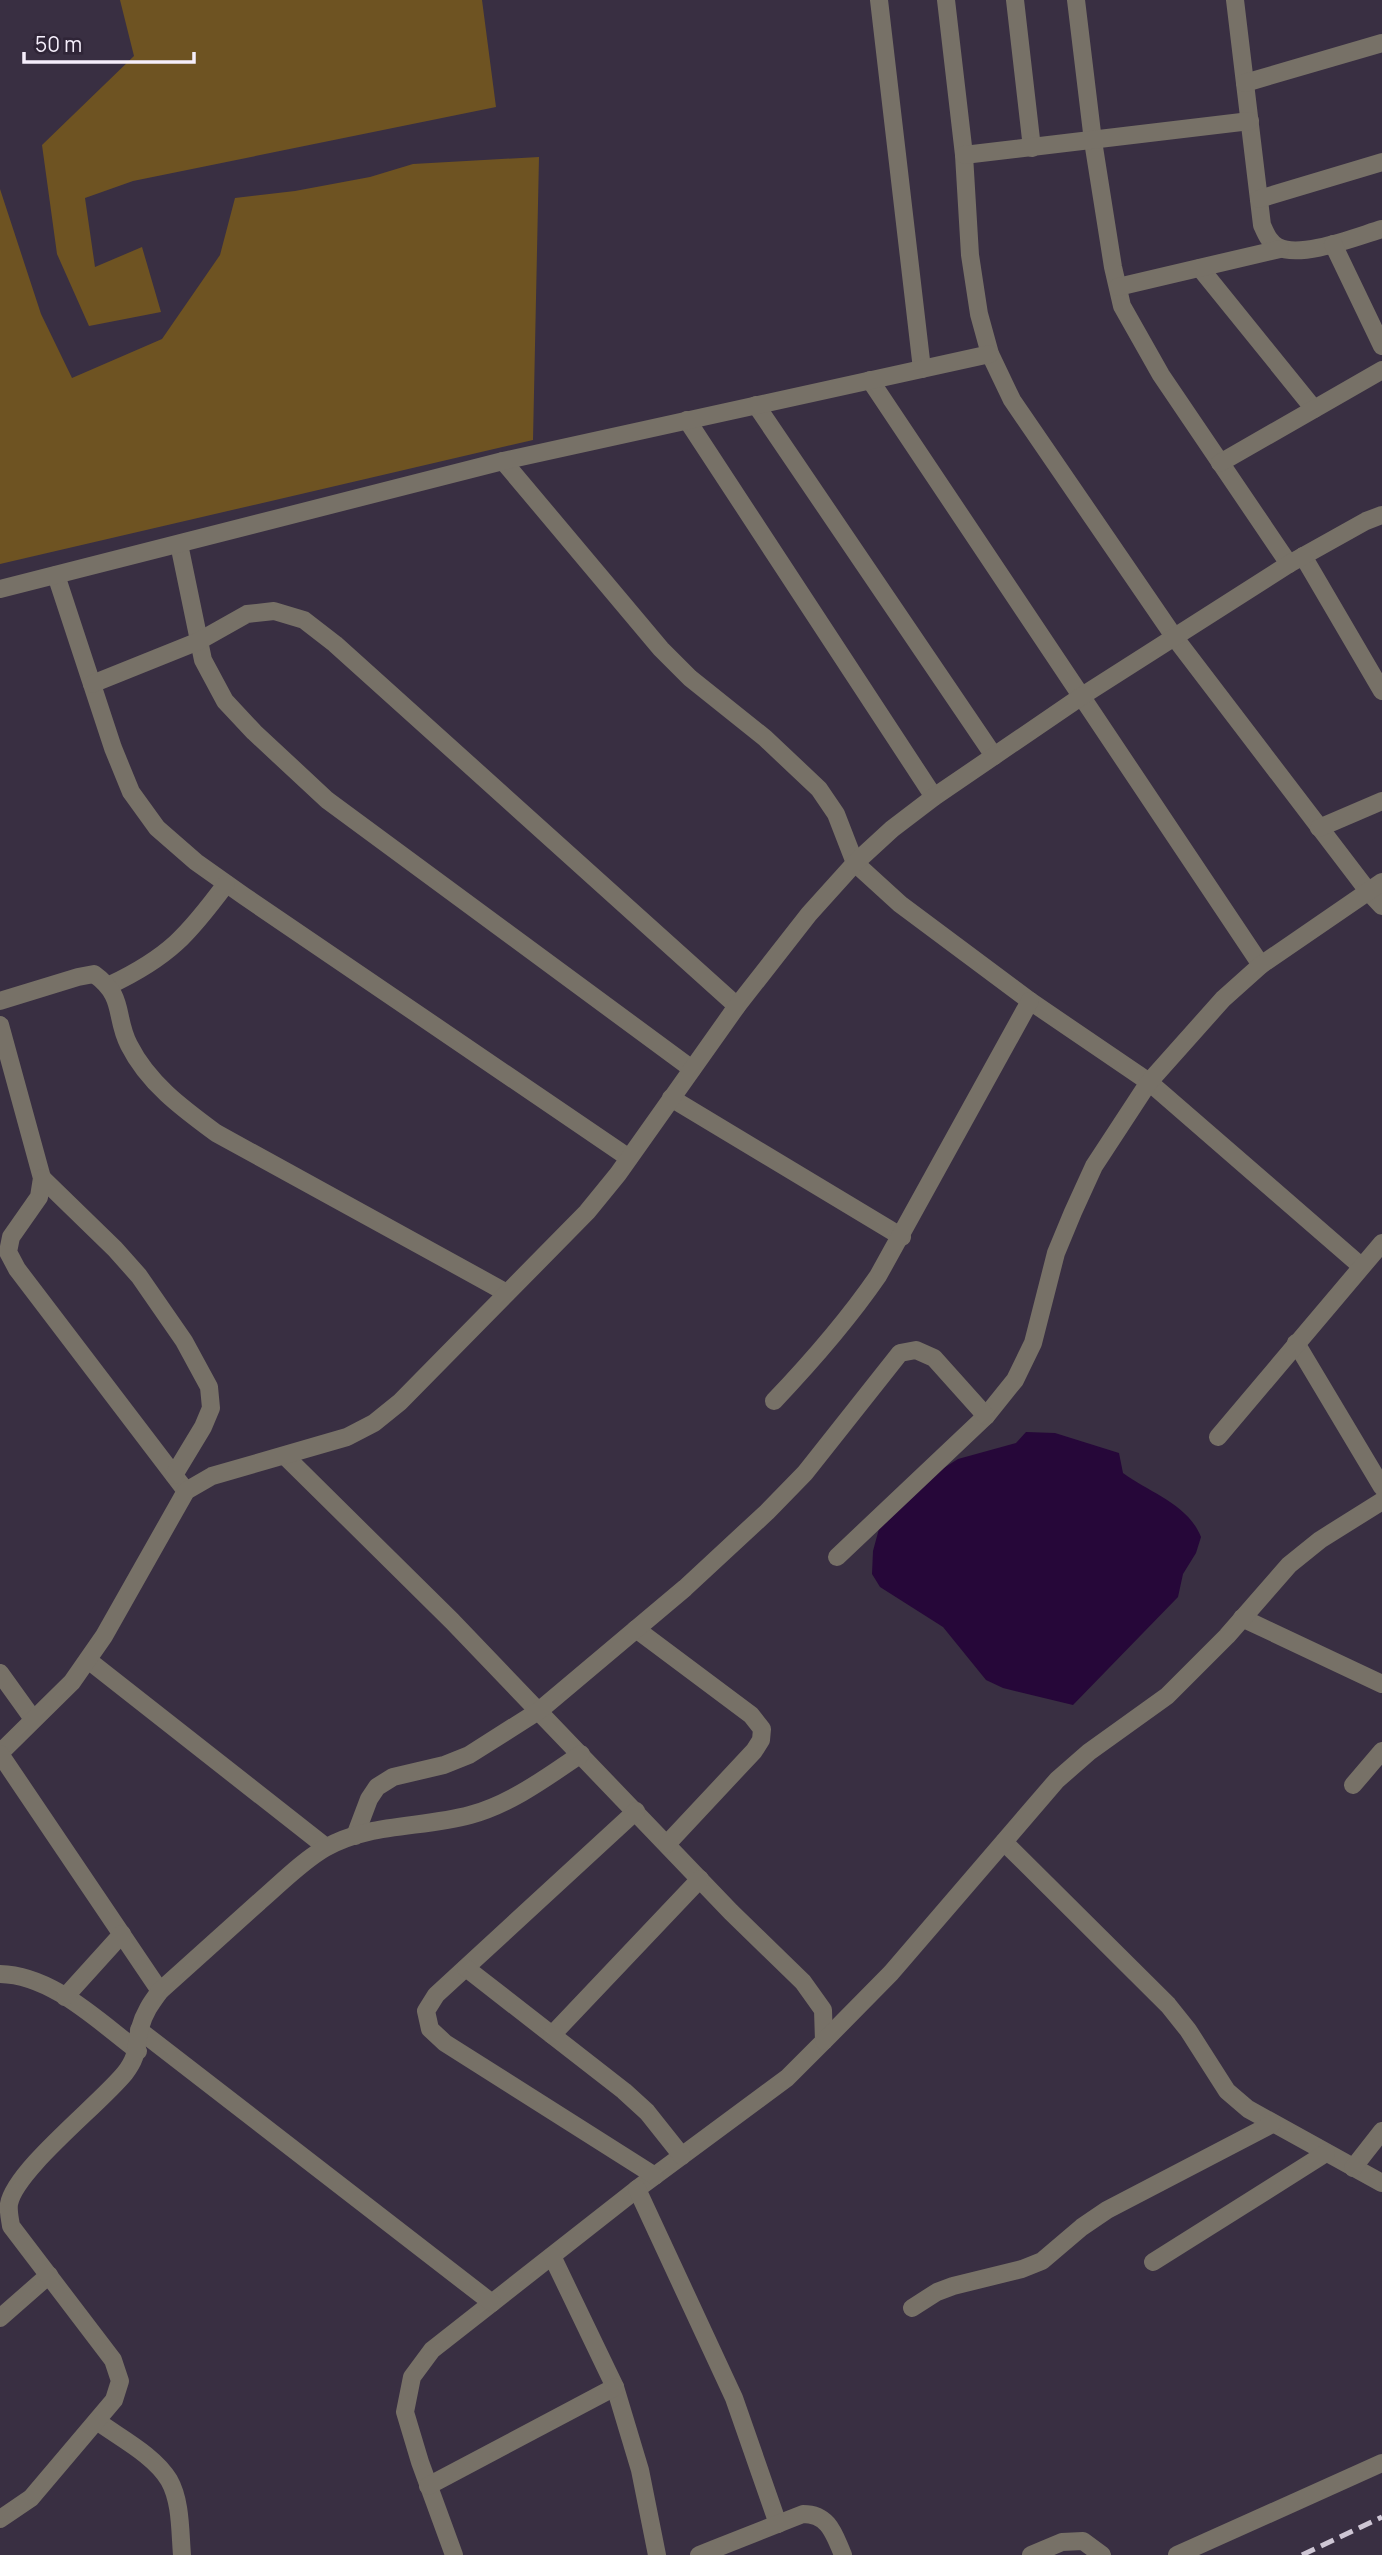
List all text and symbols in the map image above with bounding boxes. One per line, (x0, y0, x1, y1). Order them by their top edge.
scale bar (24, 21, 194, 65)
text: 50 m (35, 30, 82, 58)

